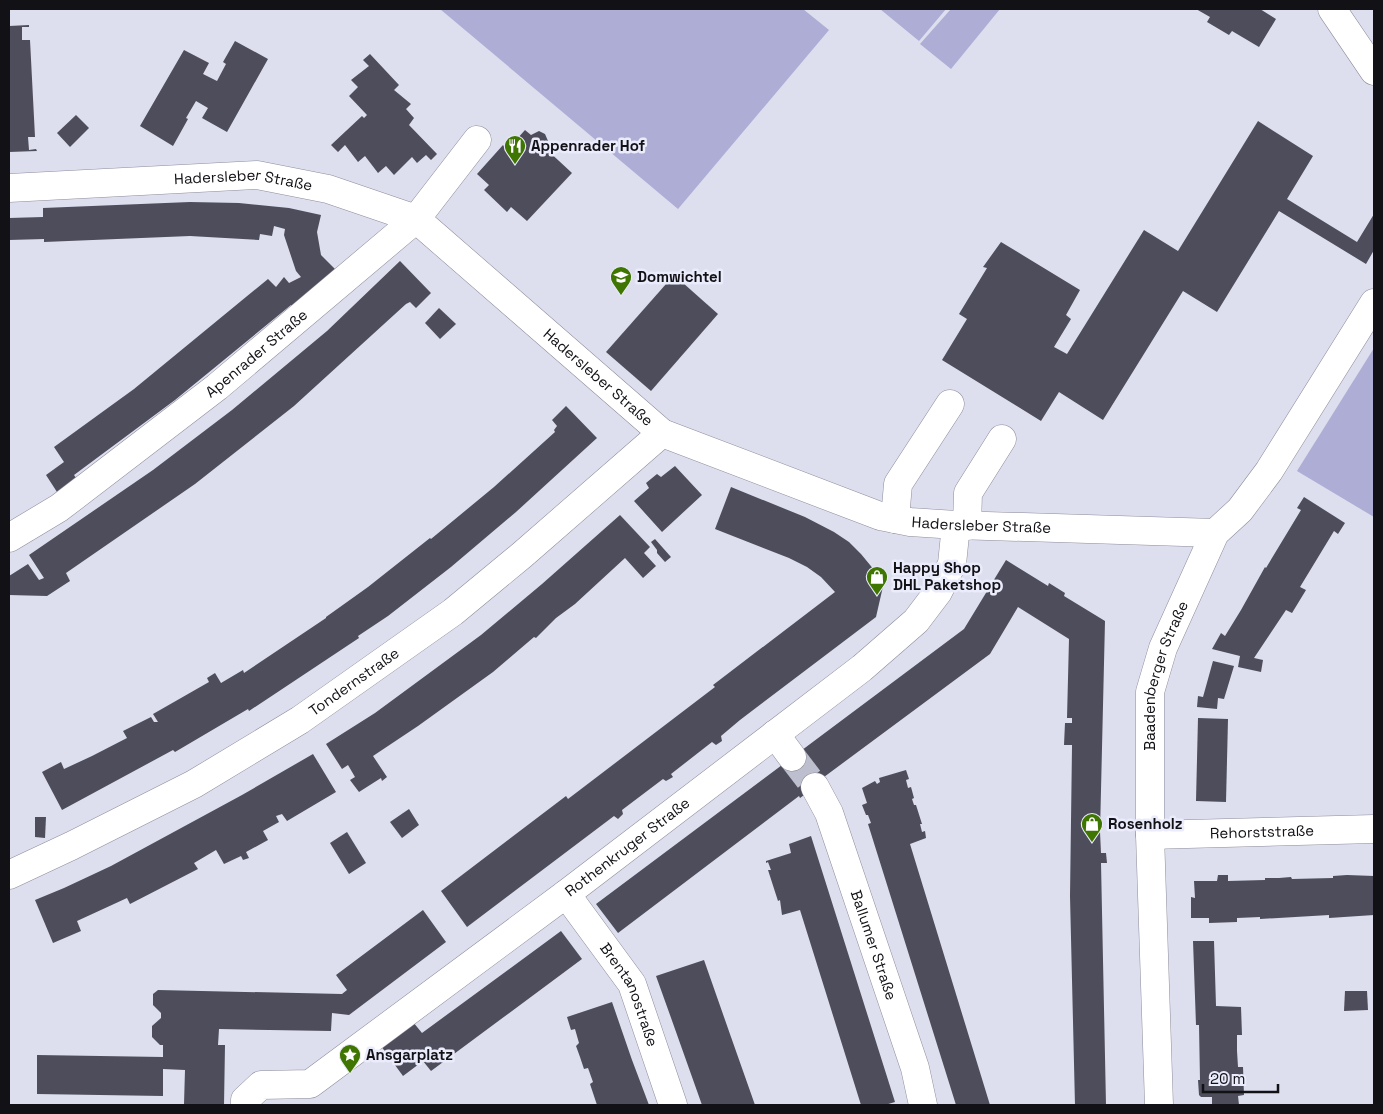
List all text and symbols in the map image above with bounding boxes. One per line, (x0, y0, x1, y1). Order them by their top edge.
restaurant icon: Appenrader Hof (503, 134, 527, 165)
place label: Appenrader Hof (531, 136, 646, 155)
street label: Hadersleber Straße (174, 165, 314, 195)
school or university icon: Domwichtel (609, 265, 633, 296)
place label: Domwichtel (637, 267, 722, 286)
street label: Apenrader Straße (201, 305, 311, 402)
street label: Hadersleber Straße (540, 324, 657, 430)
street label: Hadersleber Straße (911, 512, 1051, 537)
place label: Happy Shop DHL Paketshop (893, 558, 1001, 594)
shop icon: Happy Shop DHL Paketshop (865, 565, 889, 596)
street label: Baadenberger Straße (1139, 598, 1192, 751)
street label: Tondernstraße (305, 643, 403, 720)
street label: Rothenkruger Straße (561, 793, 693, 900)
shop icon: Rosenholz (1080, 812, 1104, 843)
place label: Rosenholz (1108, 814, 1183, 833)
street label: Rehorststraße (1210, 821, 1314, 842)
street label: Ballumer Straße (847, 888, 901, 1003)
street label: Brentanostraße (596, 939, 663, 1049)
place icon: Ansgarplatz (338, 1043, 362, 1074)
place label: Ansgarplatz (366, 1045, 453, 1064)
scale bar (1203, 1062, 1278, 1094)
text: 20 m (1210, 1069, 1245, 1088)

